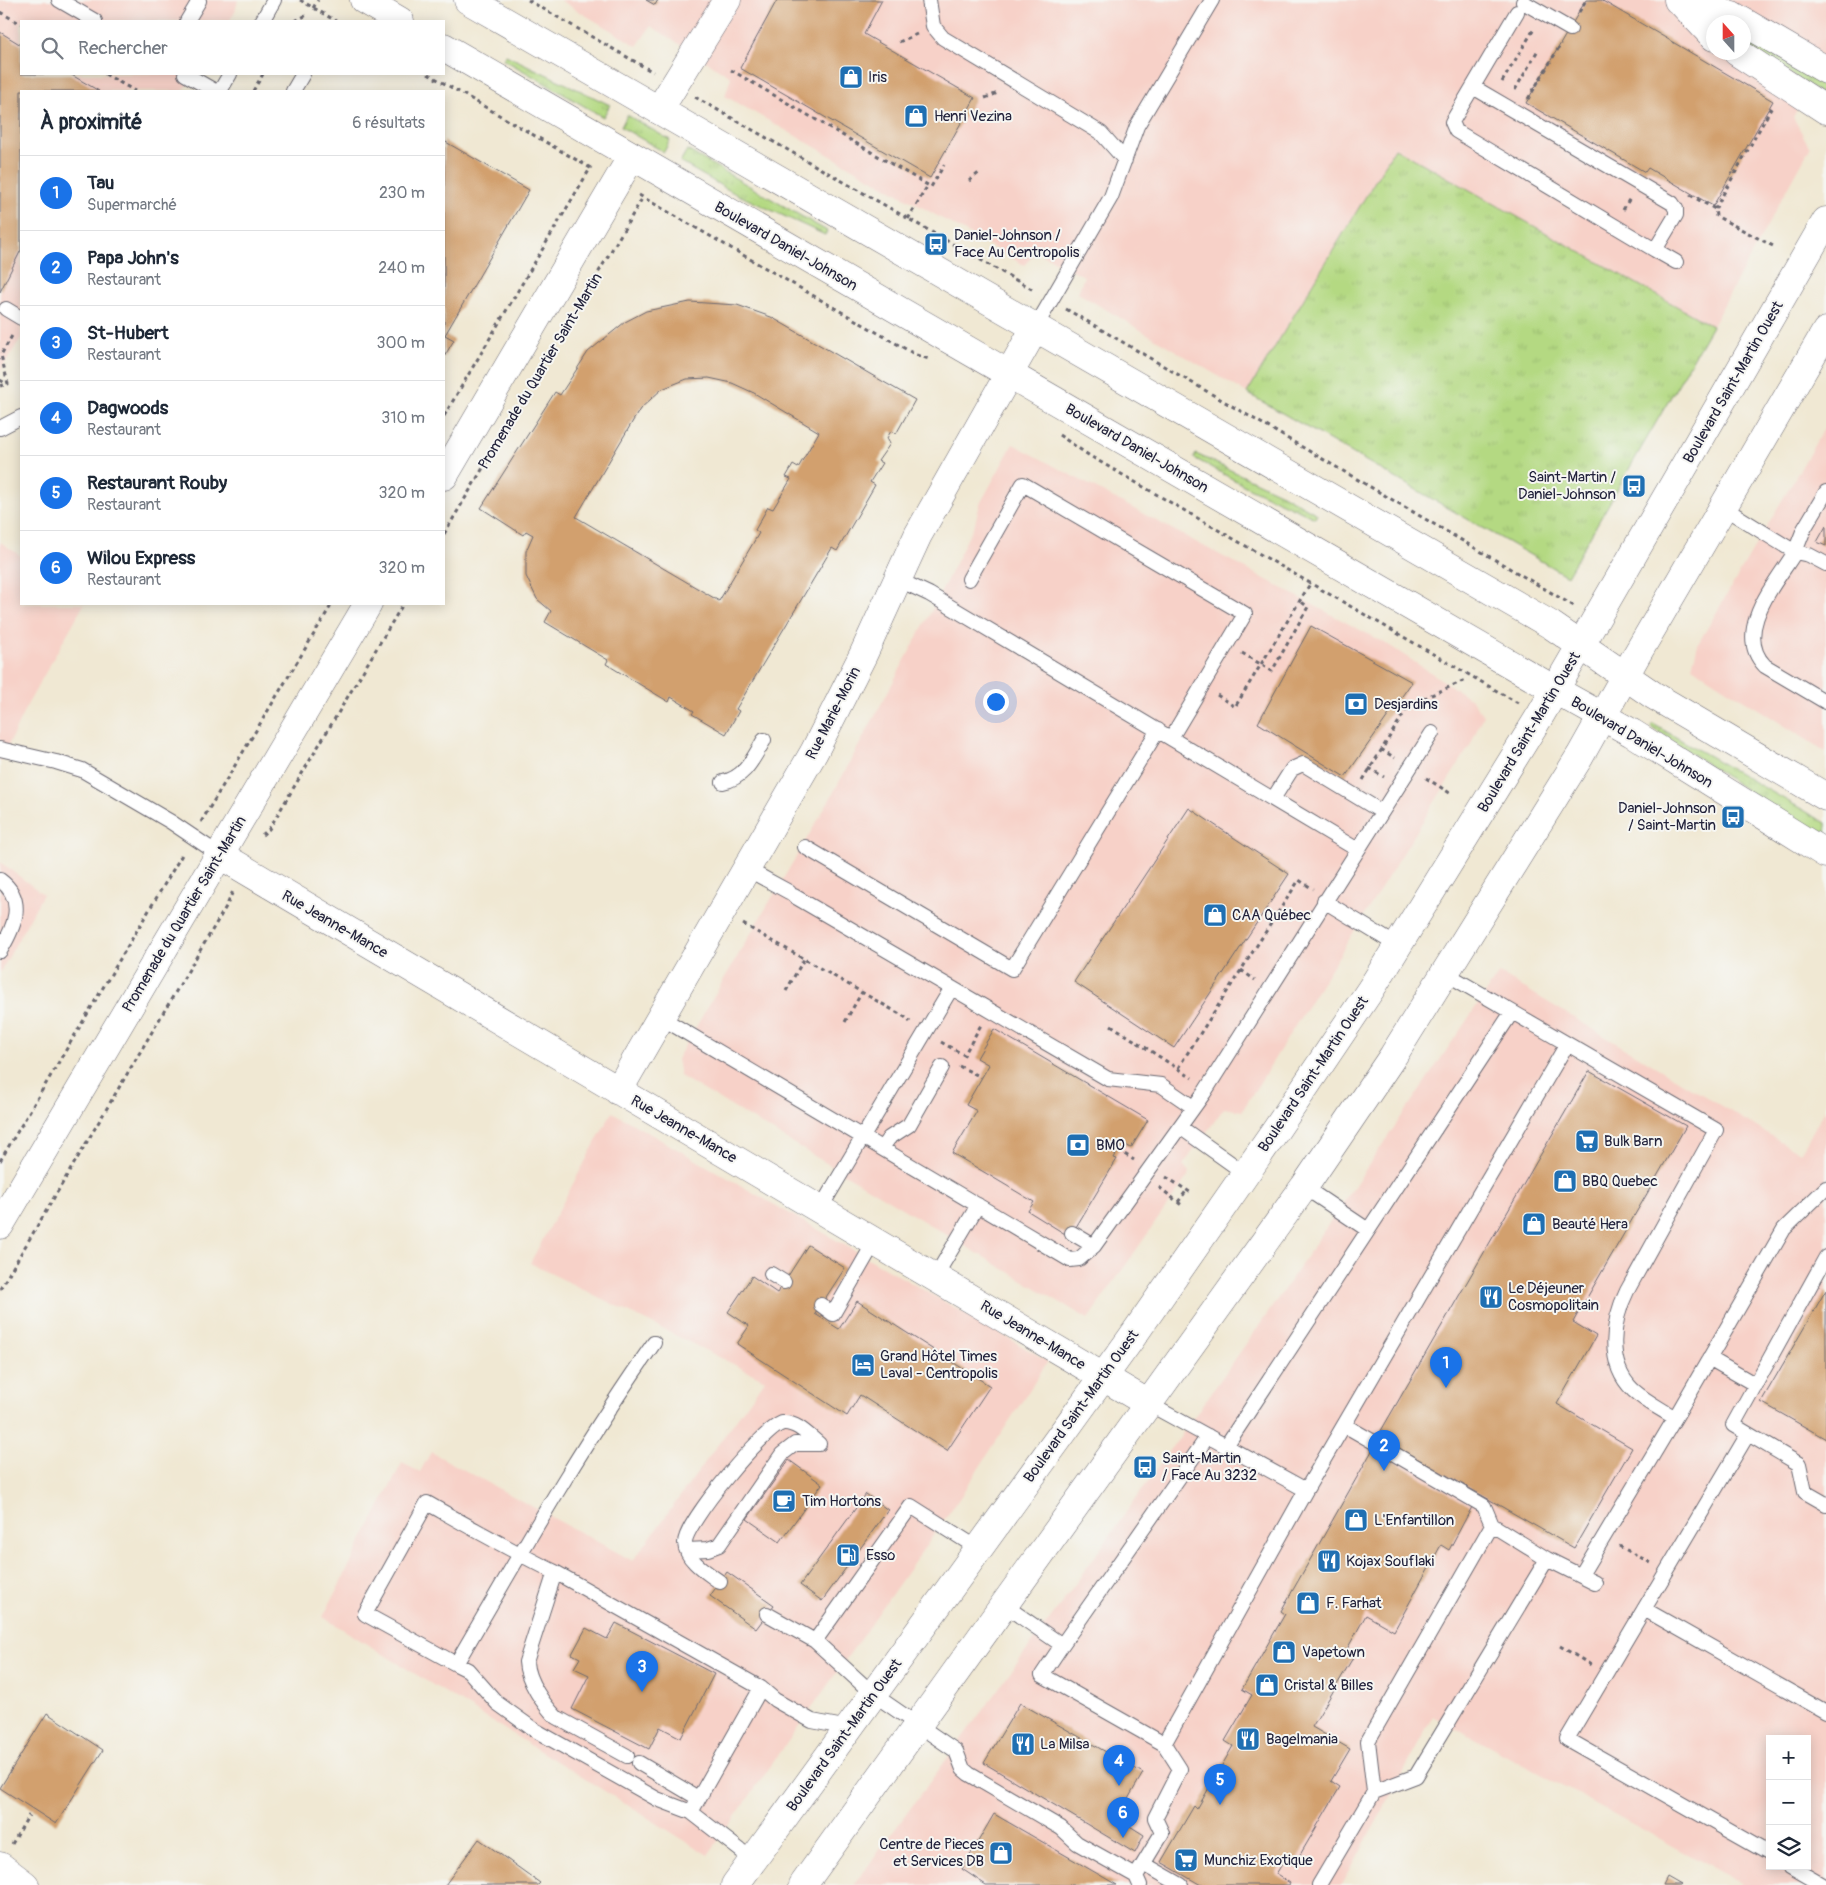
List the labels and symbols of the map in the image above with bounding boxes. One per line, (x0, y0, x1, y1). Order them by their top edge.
north arrow (1706, 15, 1751, 60)
shop icon: Iris (838, 64, 864, 90)
place label: Iris (868, 68, 887, 87)
shop icon: Henri Vezina (903, 103, 929, 129)
place label: Henri Vezina (934, 107, 1012, 126)
street label: Boulevard Daniel-Johnson (711, 198, 861, 295)
place label: Daniel-Johnson / Face Au Centropolis (954, 226, 1080, 262)
bus stop icon: Daniel-Johnson / Face Au Centropolis (923, 231, 949, 257)
street label: Promenade du Quartier Saint-Martin (474, 270, 607, 473)
street label: Boulevard Saint-Martin Ouest (1679, 297, 1788, 467)
street label: Boulevard Daniel-Johnson (1062, 400, 1212, 497)
place label: Saint-Martin / Daniel-Johnson (1518, 468, 1616, 504)
bus stop icon: Saint-Martin / Daniel-Johnson (1621, 473, 1647, 499)
street label: Boulevard Saint-Martin Ouest (1474, 648, 1585, 816)
street label: Rue Marie-Morin (802, 664, 865, 763)
your location (983, 689, 1009, 715)
bank icon: Desjardins (1343, 691, 1369, 717)
street label: Boulevard Daniel-Johnson (1567, 692, 1716, 792)
place label: Desjardins (1374, 695, 1438, 714)
place label: Daniel-Johnson / Saint-Martin (1618, 799, 1716, 835)
bus stop icon: Daniel-Johnson / Saint-Martin (1720, 804, 1746, 830)
street label: Promenade du Quartier Saint-Martin (118, 813, 251, 1016)
street label: Rue Jeanne-Mance (278, 886, 392, 963)
shop icon: CAA Québec (1202, 902, 1228, 928)
place label: CAA Québec (1232, 906, 1311, 925)
street label: Boulevard Saint-Martin Ouest (1254, 992, 1373, 1156)
street label: Rue Jeanne-Mance (627, 1091, 741, 1168)
supermarket icon: Bulk Barn (1574, 1128, 1600, 1154)
bank icon: BMO (1065, 1132, 1091, 1158)
place label: Bulk Barn (1604, 1132, 1662, 1151)
place label: BMO (1096, 1136, 1125, 1155)
shop icon: BBQ Quebec (1552, 1168, 1578, 1194)
place label: BBQ Quebec (1582, 1172, 1658, 1191)
shop icon: Beauté Hera (1521, 1211, 1547, 1237)
place label: Beauté Hera (1552, 1215, 1628, 1234)
place label: Le Déjeuner Cosmopolitain (1508, 1279, 1599, 1315)
restaurant icon: Le Déjeuner Cosmopolitain (1478, 1284, 1504, 1310)
street label: Rue Jeanne-Mance (977, 1296, 1089, 1375)
street label: Boulevard Saint-Martin Ouest (1020, 1325, 1144, 1486)
place label: Grand Hôtel Times Laval - Centropolis (880, 1347, 998, 1383)
pin: 1 (1430, 1347, 1462, 1388)
hotel icon: Grand Hôtel Times Laval - Centropolis (850, 1352, 876, 1378)
pin: 2 (1368, 1430, 1400, 1471)
place label: Saint-Martin / Face Au 3232 (1162, 1449, 1257, 1485)
bus stop icon: Saint-Martin / Face Au 3232 (1132, 1454, 1158, 1480)
cafe icon: Tim Hortons (771, 1488, 797, 1514)
place label: Tim Hortons (802, 1492, 881, 1511)
shop icon: L'Enfantillon (1343, 1507, 1369, 1533)
place label: L'Enfantillon (1374, 1511, 1454, 1530)
fuel station icon: Esso (835, 1542, 861, 1568)
place label: Esso (866, 1546, 895, 1565)
restaurant icon: Kojax Souflaki (1316, 1548, 1342, 1574)
place label: Kojax Souflaki (1346, 1552, 1435, 1571)
shop icon: F. Farhat (1295, 1590, 1321, 1616)
place label: F. Farhat (1326, 1594, 1383, 1613)
shop icon: Vapetown (1271, 1639, 1297, 1665)
place label: Vapetown (1302, 1643, 1365, 1662)
pin: 3 (626, 1651, 658, 1692)
street label: Boulevard Saint-Martin Ouest (783, 1654, 907, 1815)
shop icon: Cristal & Billes (1254, 1672, 1280, 1698)
place label: Cristal & Billes (1284, 1676, 1373, 1695)
restaurant icon: Bagelmania (1235, 1726, 1261, 1752)
place label: Bagelmania (1266, 1730, 1338, 1749)
restaurant icon: La Milsa (1010, 1731, 1036, 1757)
place label: La Milsa (1040, 1735, 1089, 1754)
pin: 4 (1103, 1745, 1135, 1786)
pin: 5 (1204, 1764, 1236, 1805)
pin: 6 (1107, 1797, 1139, 1838)
place label: Centre de Pieces et Services DB (879, 1835, 984, 1871)
shop icon: Centre de Pieces et Services DB (988, 1840, 1014, 1866)
supermarket icon: Munchiz Exotique (1173, 1847, 1199, 1873)
place label: Munchiz Exotique (1204, 1851, 1313, 1870)

